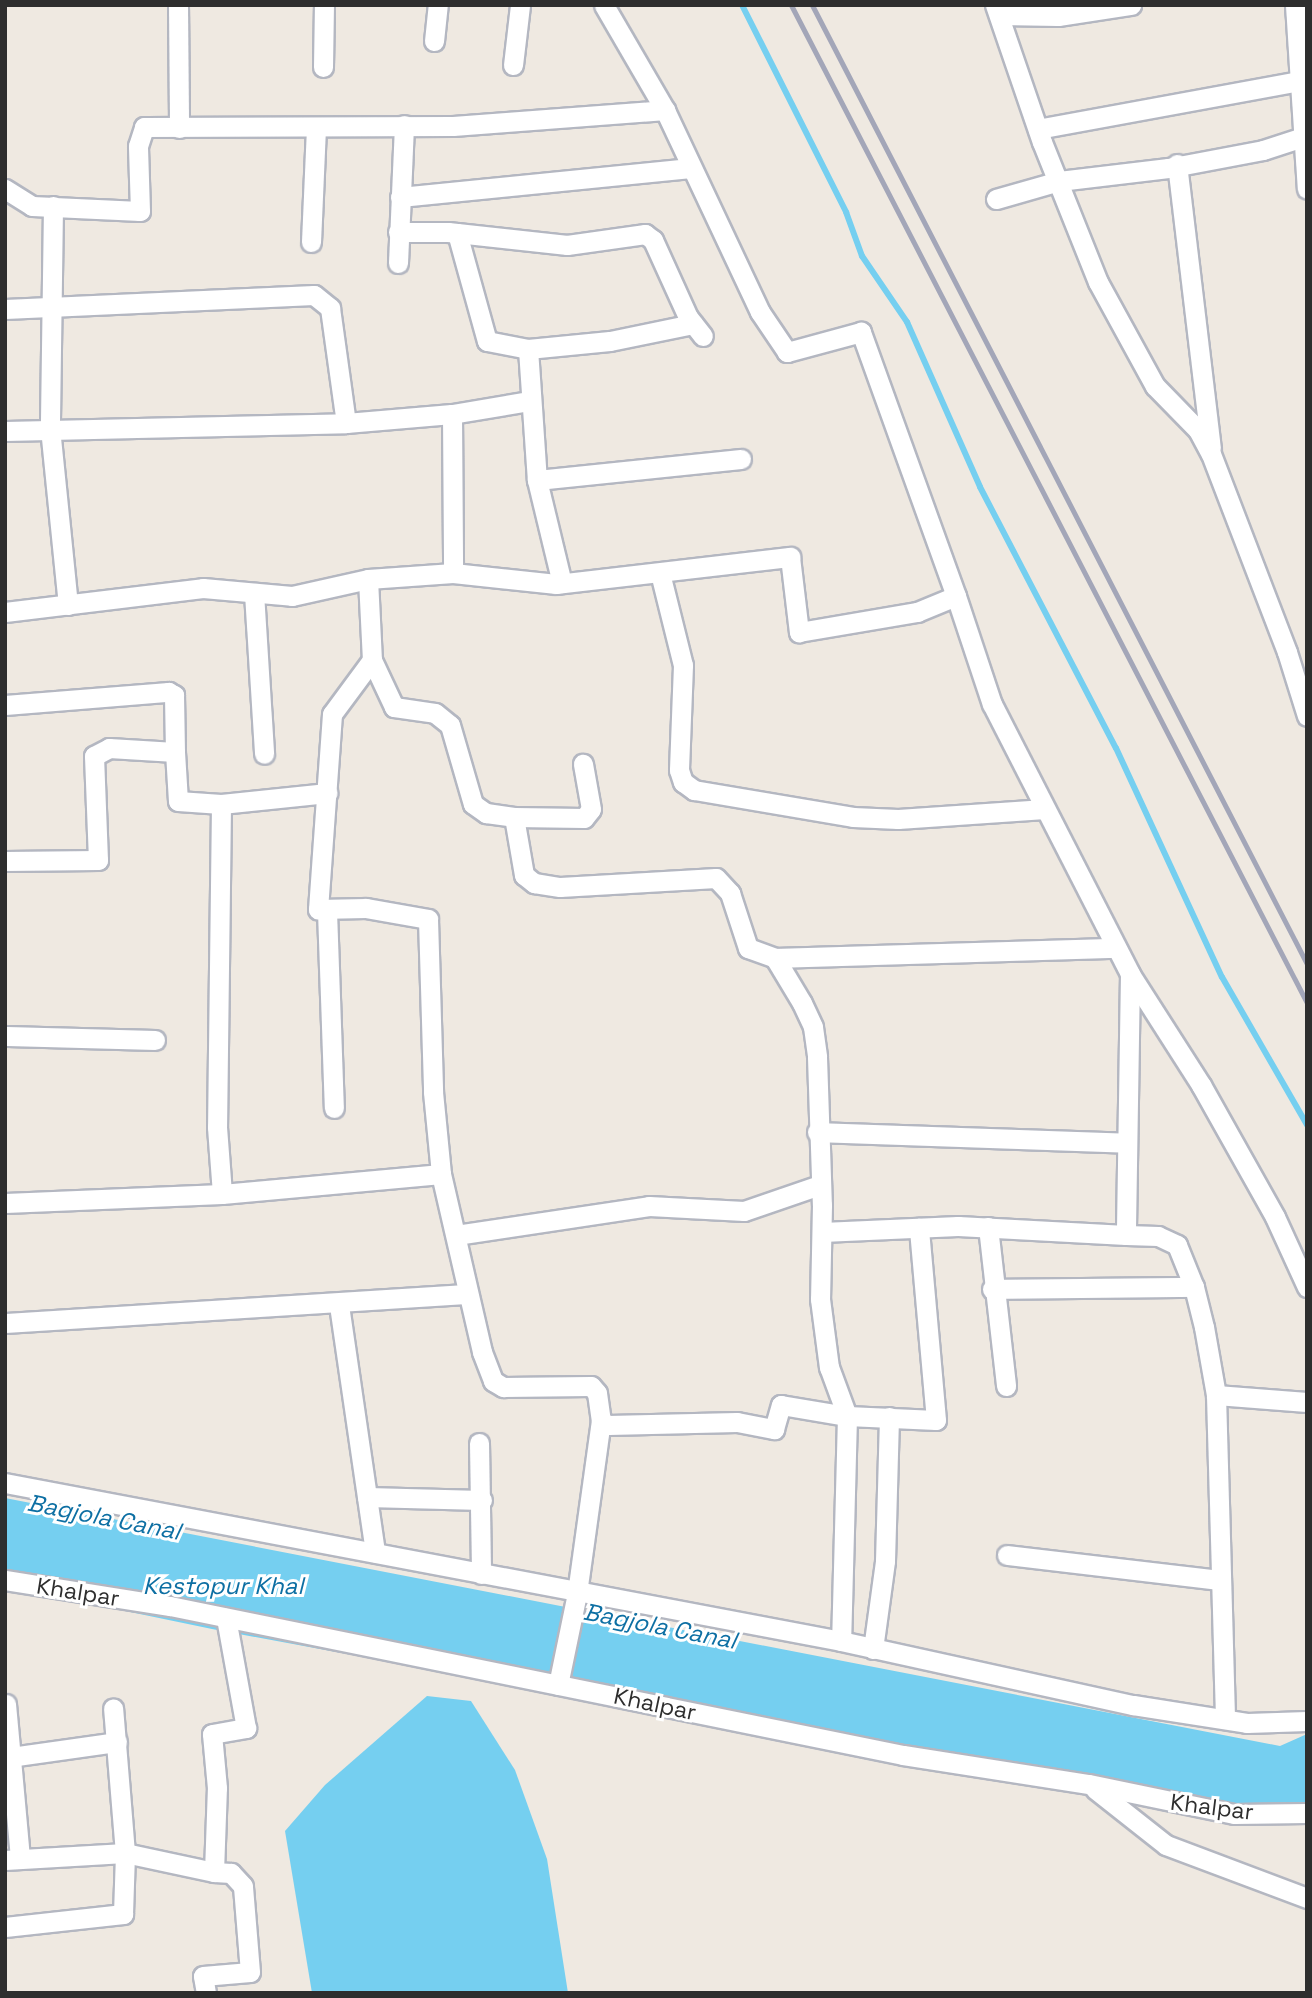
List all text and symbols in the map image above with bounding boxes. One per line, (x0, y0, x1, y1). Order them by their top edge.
water label: Bagjola Canal (25, 1488, 183, 1546)
street label: Khalpar (35, 1572, 121, 1612)
water label: Kestopur Khal (143, 1572, 303, 1600)
water label: Bagjola Canal (581, 1597, 739, 1655)
street label: Khalpar (611, 1682, 699, 1726)
street label: Khalpar (1169, 1788, 1255, 1826)

